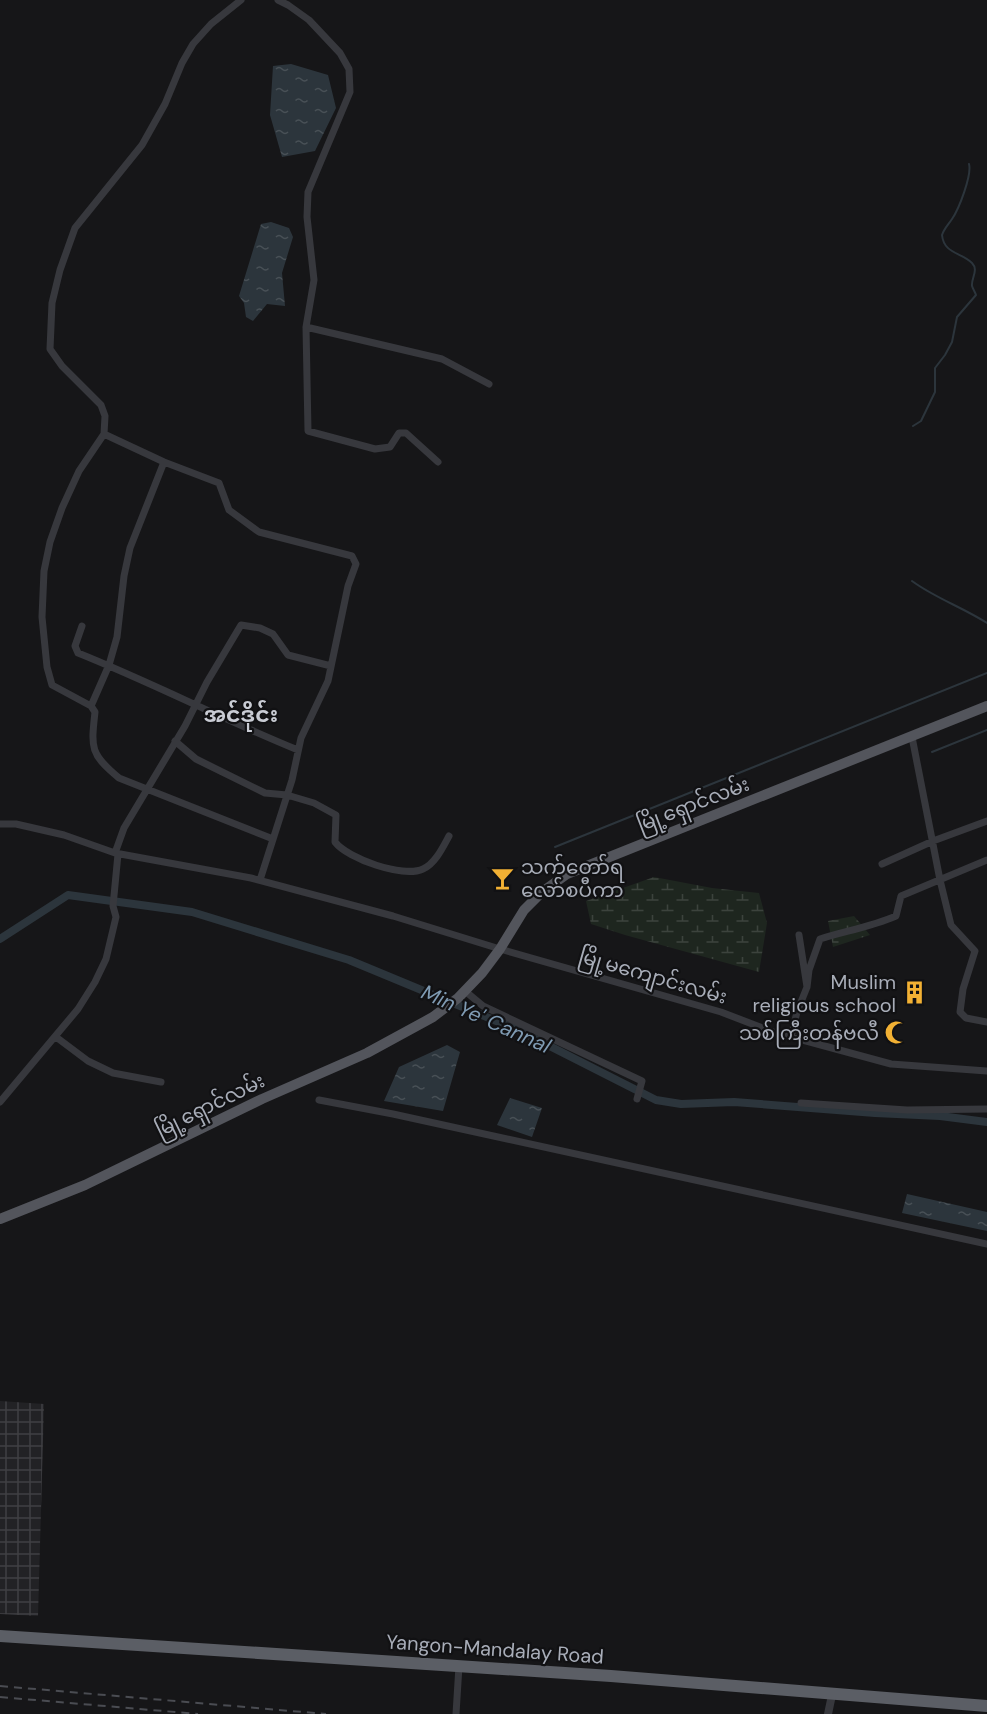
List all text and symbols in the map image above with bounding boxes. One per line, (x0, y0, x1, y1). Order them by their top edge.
district label: အင်ဒိုင်း (204, 699, 278, 732)
street label: မြို့ရှောင်လမ်း (633, 770, 754, 841)
place label: သက်တော်ရ လော်စပီကာ (521, 853, 625, 903)
bar icon: သက်တော်ရ လော်စပီကာ (490, 865, 516, 891)
street label: မြို့မကျောင်းလမ်း (575, 941, 730, 1012)
place label: Muslim religious school (753, 969, 896, 1018)
water label: Min Ye' Cannal (417, 978, 555, 1060)
building icon: Muslim religious school (901, 980, 927, 1006)
place label: သစ်ကြီးတန်ဗလီ (739, 1019, 879, 1049)
mosque icon: သစ်ကြီးတန်ဗလီ (884, 1020, 910, 1046)
street label: မြို့ရှောင်လမ်း (151, 1066, 271, 1146)
street label: Yangon-Mandalay Road (385, 1628, 605, 1670)

